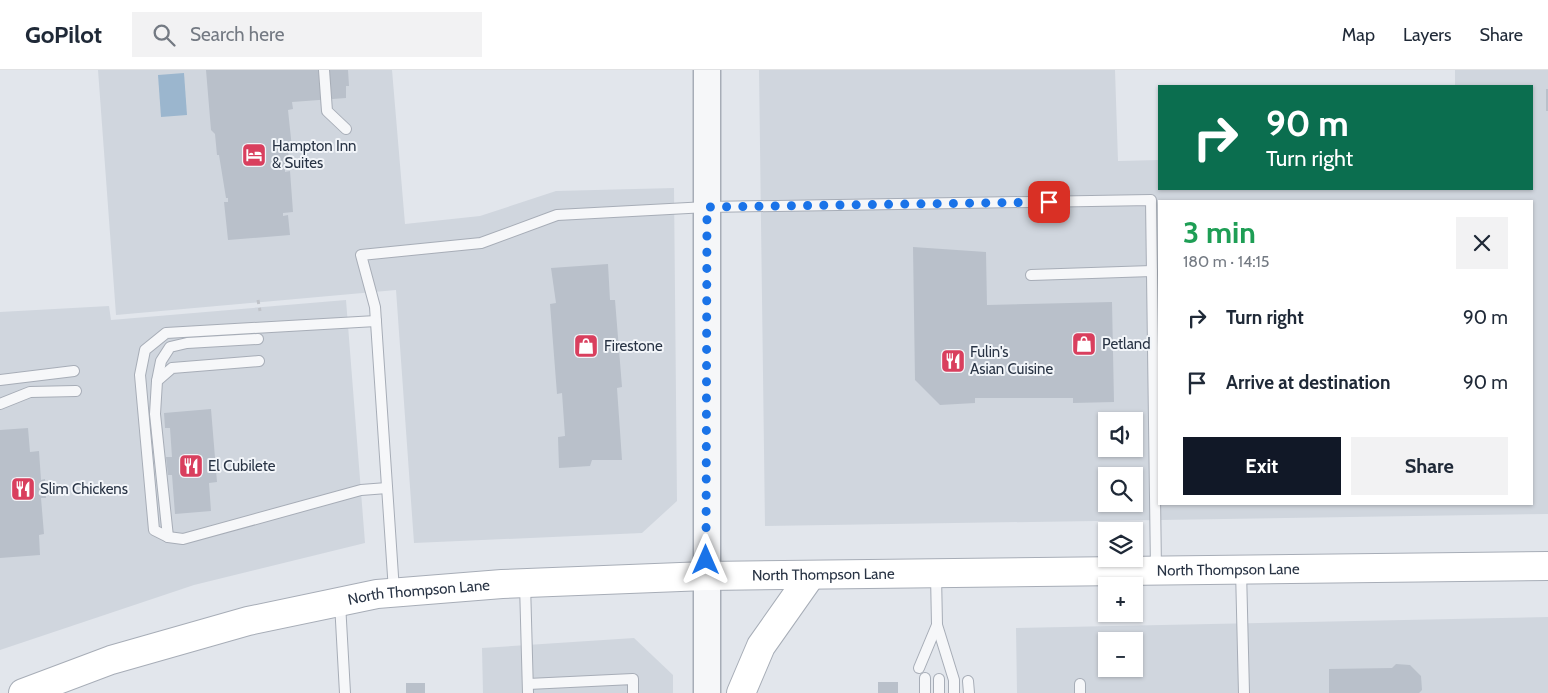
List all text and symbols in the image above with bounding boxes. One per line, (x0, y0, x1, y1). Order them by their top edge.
search box (132, 12, 482, 57)
text: GoPilot (25, 20, 102, 49)
icon: search (150, 21, 178, 49)
text: Search here (190, 23, 284, 46)
text: Map (1342, 24, 1375, 46)
text: Layers (1403, 24, 1452, 46)
text: Share (1480, 24, 1523, 46)
text: 90 m (1266, 102, 1349, 145)
icon: right (1183, 105, 1248, 170)
place label: Hampton Inn & Suites (272, 137, 357, 172)
hotel icon: Hampton Inn & Suites (241, 142, 267, 168)
text: Turn right (1266, 145, 1353, 172)
pin (1028, 181, 1070, 223)
icon: arrive (1035, 188, 1063, 216)
text: 3 min (1183, 214, 1256, 251)
button: close (1456, 217, 1508, 269)
text: 180 m · 14:15 (1183, 252, 1269, 271)
icon: right (1183, 304, 1211, 332)
text: Turn right (1226, 306, 1304, 329)
text: 90 m (1463, 306, 1508, 329)
shop icon: Petland (1071, 331, 1097, 357)
shop icon: Firestone (573, 333, 599, 359)
place label: Petland (1102, 335, 1151, 353)
place label: Firestone (604, 337, 663, 355)
place label: Fulin's Asian Cuisine (970, 343, 1053, 378)
restaurant icon: Fulin's Asian Cuisine (940, 348, 966, 374)
icon: arrive (1183, 369, 1211, 397)
text: Arrive at destination (1226, 371, 1390, 394)
text: 90 m (1463, 371, 1508, 394)
map controls (1098, 412, 1143, 677)
button: sound (1098, 412, 1143, 457)
button: Exit (1183, 437, 1341, 495)
button: Share (1351, 437, 1508, 495)
restaurant icon: El Cubilete (178, 453, 204, 479)
place label: El Cubilete (208, 457, 276, 475)
button: search (1098, 467, 1143, 512)
restaurant icon: Slim Chickens (10, 476, 36, 502)
place label: Slim Chickens (40, 480, 128, 498)
button: layers (1098, 522, 1143, 567)
position arrow (679, 533, 731, 585)
street label: North Thompson Lane (1157, 560, 1300, 580)
street label: North Thompson Lane (752, 565, 895, 584)
street label: North Thompson Lane (346, 576, 491, 609)
button: + (1098, 577, 1143, 622)
button: − (1098, 632, 1143, 677)

